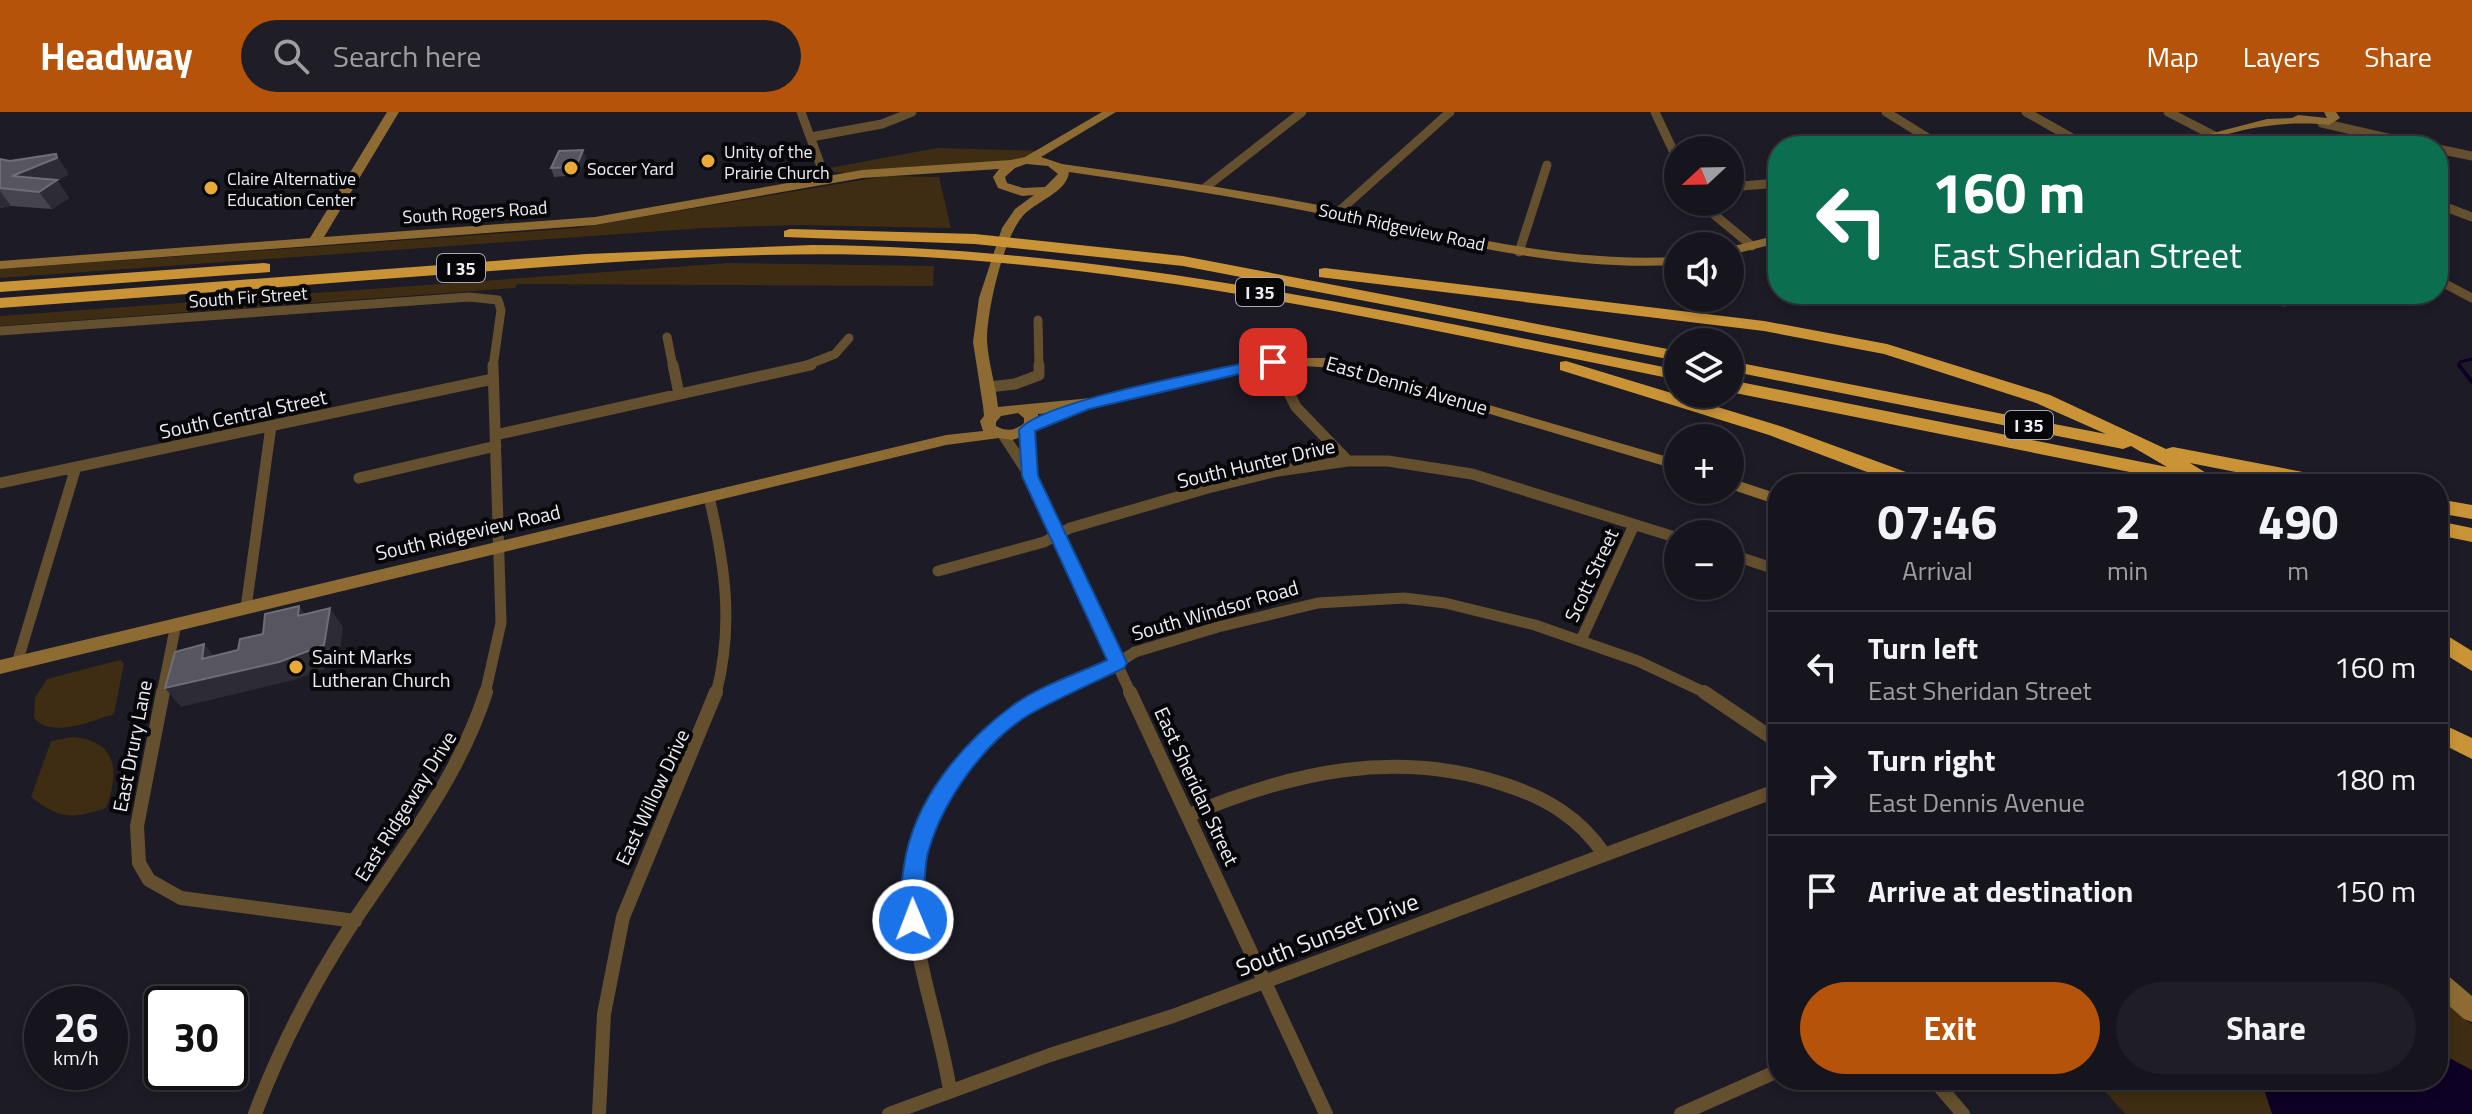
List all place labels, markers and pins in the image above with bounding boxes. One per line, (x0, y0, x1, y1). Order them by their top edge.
place label: Unity of the Prairie Church (724, 138, 830, 186)
marker: Unity of the Prairie Church (699, 152, 717, 170)
place label: Soccer Yard (587, 155, 674, 182)
marker: Soccer Yard (562, 159, 580, 177)
place label: Claire Alternative Education Center (227, 165, 356, 213)
marker: Claire Alternative Education Center (202, 179, 220, 197)
pin (1239, 328, 1307, 396)
place label: Saint Marks Lutheran Church (312, 641, 450, 695)
marker: Saint Marks Lutheran Church (287, 658, 305, 676)

